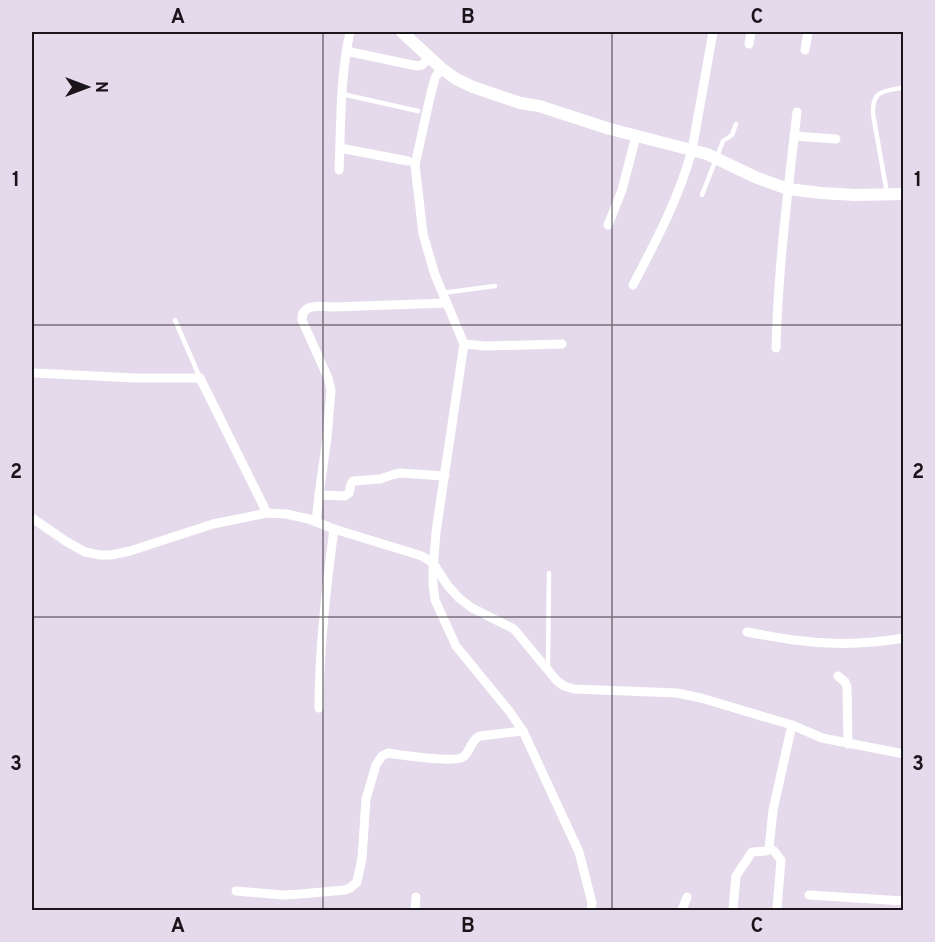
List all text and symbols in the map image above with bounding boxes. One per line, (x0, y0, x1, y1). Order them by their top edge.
text: A (171, 5, 185, 31)
text: B (461, 5, 475, 31)
text: C (751, 5, 763, 31)
north arrow (57, 57, 117, 117)
text: N (90, 81, 110, 93)
text: 1 (12, 168, 20, 194)
text: 1 (914, 168, 922, 194)
text: 2 (10, 460, 22, 486)
text: 2 (912, 460, 924, 486)
text: 3 (10, 752, 22, 778)
text: 3 (912, 752, 924, 778)
text: A (171, 914, 185, 940)
text: B (461, 914, 475, 940)
text: C (751, 914, 763, 940)

